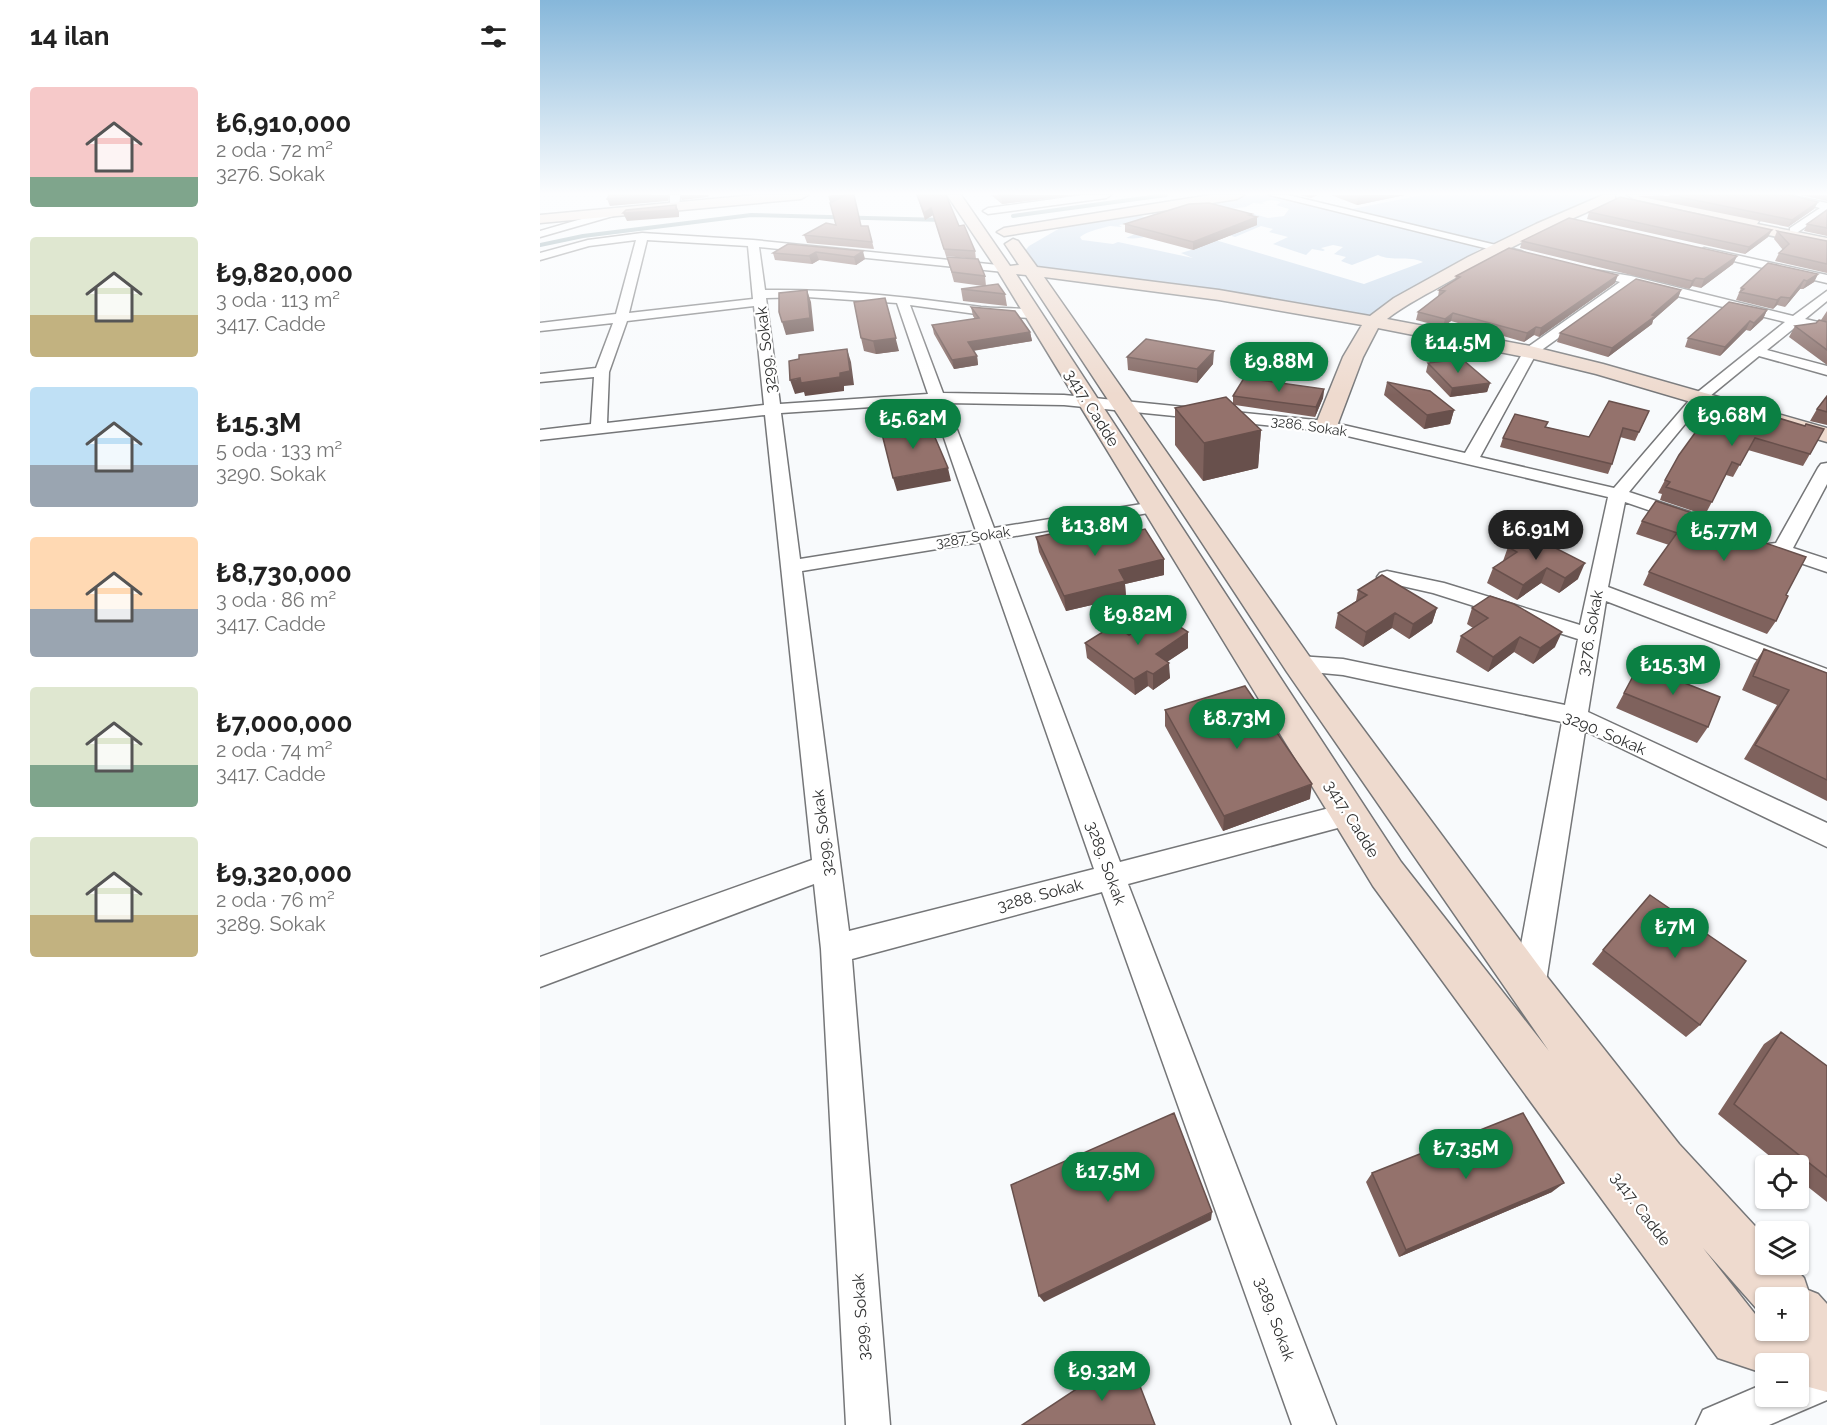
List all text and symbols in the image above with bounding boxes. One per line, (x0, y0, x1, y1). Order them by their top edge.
icon: filters (477, 20, 510, 53)
text: 14 ilan (30, 21, 109, 51)
text: ₺6,910,000 (216, 108, 351, 138)
icon: home (78, 111, 150, 183)
text: 2 oda · 72 m² (216, 138, 333, 162)
text: 3276. Sokak (216, 162, 325, 186)
text: ₺9,820,000 (216, 258, 353, 288)
icon: home (78, 261, 150, 333)
text: 3 oda · 113 m² (216, 288, 340, 312)
street label: 3299. Sokak (751, 305, 781, 395)
text: 3417. Cadde (216, 312, 326, 336)
pin: ₺14.5M (1409, 323, 1507, 374)
text: ₺14.5M (1425, 330, 1491, 354)
pin: ₺9.88M (1230, 342, 1328, 393)
text: ₺9.88M (1244, 349, 1314, 373)
street label: 3417. Cadde (1061, 366, 1123, 450)
pin: ₺9.68M (1683, 396, 1781, 447)
pin: ₺5.62M (864, 399, 962, 450)
text: ₺9.68M (1697, 403, 1767, 427)
text: ₺5.62M (879, 406, 947, 430)
text: ₺15.3M (216, 408, 302, 438)
icon: home (78, 411, 150, 483)
street label: 3286. Sokak (1270, 413, 1349, 439)
text: 5 oda · 133 m² (216, 438, 342, 462)
text: 3290. Sokak (216, 462, 326, 486)
pin: ₺13.8M (1046, 506, 1144, 557)
pin: ₺6.91M (1487, 510, 1585, 561)
pin: ₺5.77M (1675, 511, 1773, 562)
text: ₺13.8M (1062, 513, 1128, 537)
text: ₺6.91M (1502, 517, 1570, 541)
text: ₺5.77M (1691, 518, 1757, 542)
street label: 3287. Sokak (935, 523, 1012, 551)
text: ₺8,730,000 (216, 558, 352, 588)
icon: home (78, 561, 150, 633)
text: 3 oda · 86 m² (216, 588, 336, 612)
street label: 3276. Sokak (1573, 588, 1607, 678)
pin: ₺9.82M (1089, 595, 1187, 646)
text: ₺9.82M (1104, 602, 1172, 626)
text: 3417. Cadde (216, 612, 326, 636)
pin: ₺15.3M (1624, 645, 1722, 696)
text: ₺15.3M (1640, 652, 1706, 676)
pin: ₺8.73M (1188, 699, 1286, 750)
text: ₺8.73M (1203, 706, 1271, 730)
street label: 3290. Sokak (1561, 707, 1650, 759)
text: ₺7,000,000 (216, 708, 352, 738)
icon: home (78, 711, 150, 783)
text: 2 oda · 74 m² (216, 738, 333, 762)
text: 3417. Cadde (216, 762, 326, 786)
street label: 3417. Cadde (1321, 777, 1383, 861)
street label: 3299. Sokak (808, 788, 838, 878)
street label: 3289. Sokak (1082, 819, 1130, 908)
text: ₺9,320,000 (216, 858, 352, 888)
icon: home (78, 861, 150, 933)
street label: 3288. Sokak (995, 874, 1085, 916)
text: 2 oda · 76 m² (216, 888, 335, 912)
pin: ₺7M (1646, 908, 1704, 959)
text: 3289. Sokak (216, 912, 326, 936)
text: ₺7M (1655, 915, 1695, 939)
pin: ₺7.35M (1417, 1129, 1515, 1180)
text: ₺7.35M (1433, 1136, 1499, 1160)
pin: ₺17.5M (1059, 1152, 1157, 1203)
map controls (1755, 1155, 1809, 1407)
button: locate (1755, 1155, 1809, 1209)
text: ₺17.5M (1076, 1159, 1140, 1183)
street label: 3417. Cadde (1607, 1168, 1675, 1250)
button: layers (1755, 1221, 1809, 1275)
street label: 3299. Sokak (848, 1272, 874, 1361)
street label: 3289. Sokak (1251, 1275, 1299, 1364)
button: + (1755, 1287, 1809, 1341)
pin: ₺9.32M (1053, 1351, 1151, 1402)
button: − (1755, 1353, 1809, 1407)
text: ₺9.32M (1068, 1358, 1136, 1382)

